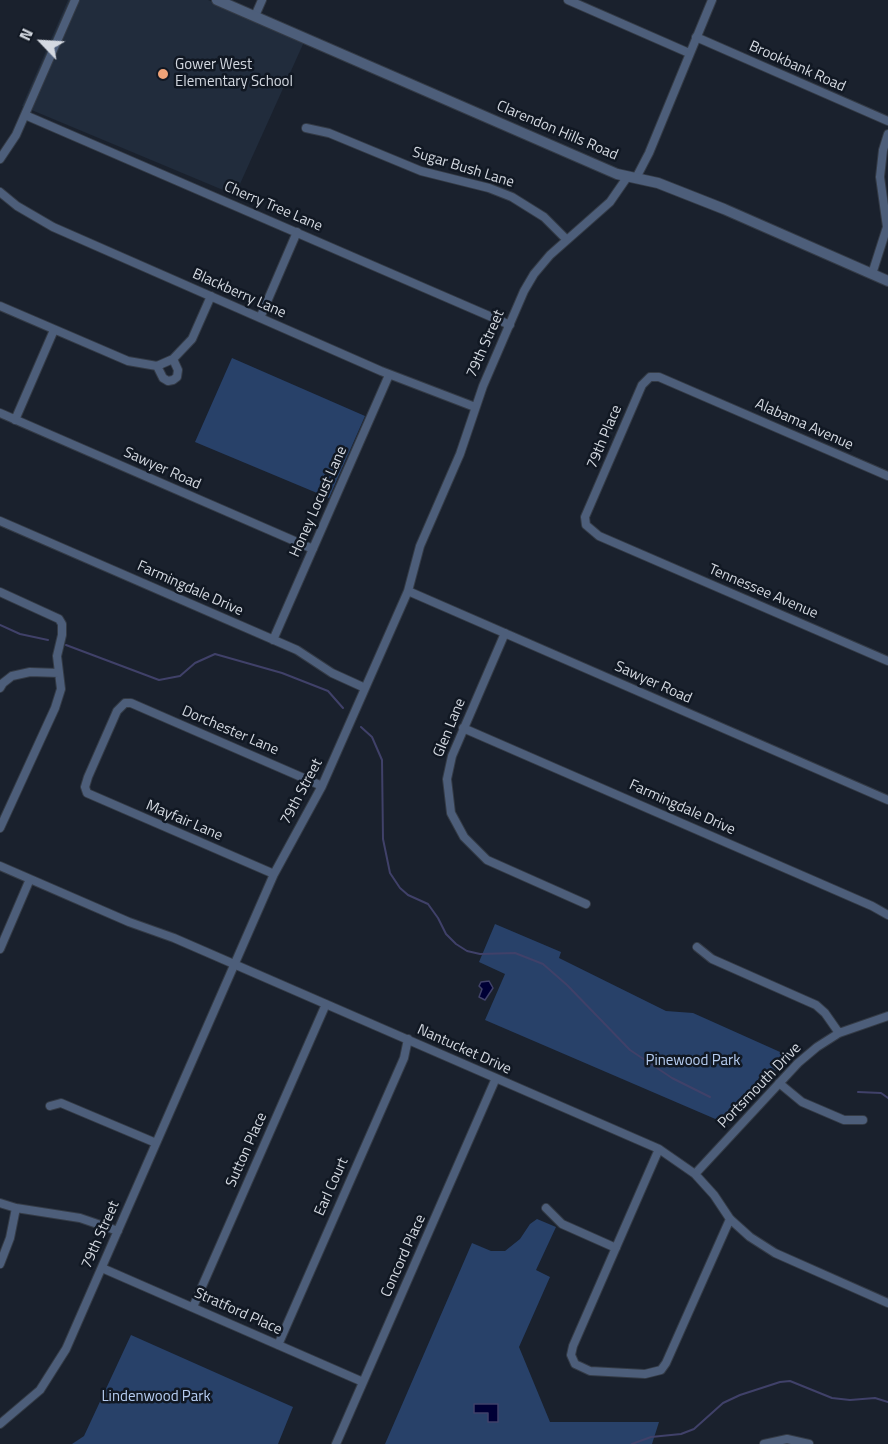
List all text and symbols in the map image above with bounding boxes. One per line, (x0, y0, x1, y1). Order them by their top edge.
north arrow (12, 12, 72, 72)
text: N (12, 24, 39, 44)
street label: Brookbank Road (746, 38, 848, 96)
place label: Gower West Elementary School (175, 56, 293, 91)
marker: Gower West Elementary School (156, 67, 170, 81)
street label: Clarendon Hills Road (494, 97, 620, 165)
street label: Sugar Bush Lane (410, 144, 516, 192)
street label: Cherry Tree Lane (221, 178, 325, 236)
street label: Blackberry Lane (189, 265, 289, 323)
street label: 79th Street (463, 307, 509, 381)
street label: Alabama Avenue (752, 395, 856, 455)
street label: 79th Place (584, 402, 626, 472)
street label: Sawyer Road (121, 444, 203, 494)
street label: Honey Locust Lane (286, 444, 352, 560)
street label: Farmingdale Drive (134, 558, 246, 620)
street label: Tennessee Avenue (706, 561, 820, 623)
street label: Sawyer Road (612, 658, 694, 708)
street label: Glen Lane (430, 696, 470, 760)
street label: Dorchester Lane (179, 703, 281, 759)
street label: 79th Street (277, 756, 327, 828)
street label: Farmingdale Drive (626, 777, 738, 839)
street label: Mayfair Lane (143, 797, 225, 845)
street label: Nantucket Drive (414, 1021, 514, 1079)
street label: Portsmouth Drive (715, 1039, 805, 1133)
park label: Pinewood Park (646, 1052, 740, 1070)
street label: Sutton Place (223, 1110, 271, 1190)
street label: Earl Court (311, 1155, 353, 1219)
street label: 79th Street (78, 1198, 124, 1272)
street label: Concord Place (378, 1212, 430, 1300)
street label: Stratford Place (191, 1285, 285, 1339)
park label: Lindenwood Park (101, 1388, 211, 1406)

